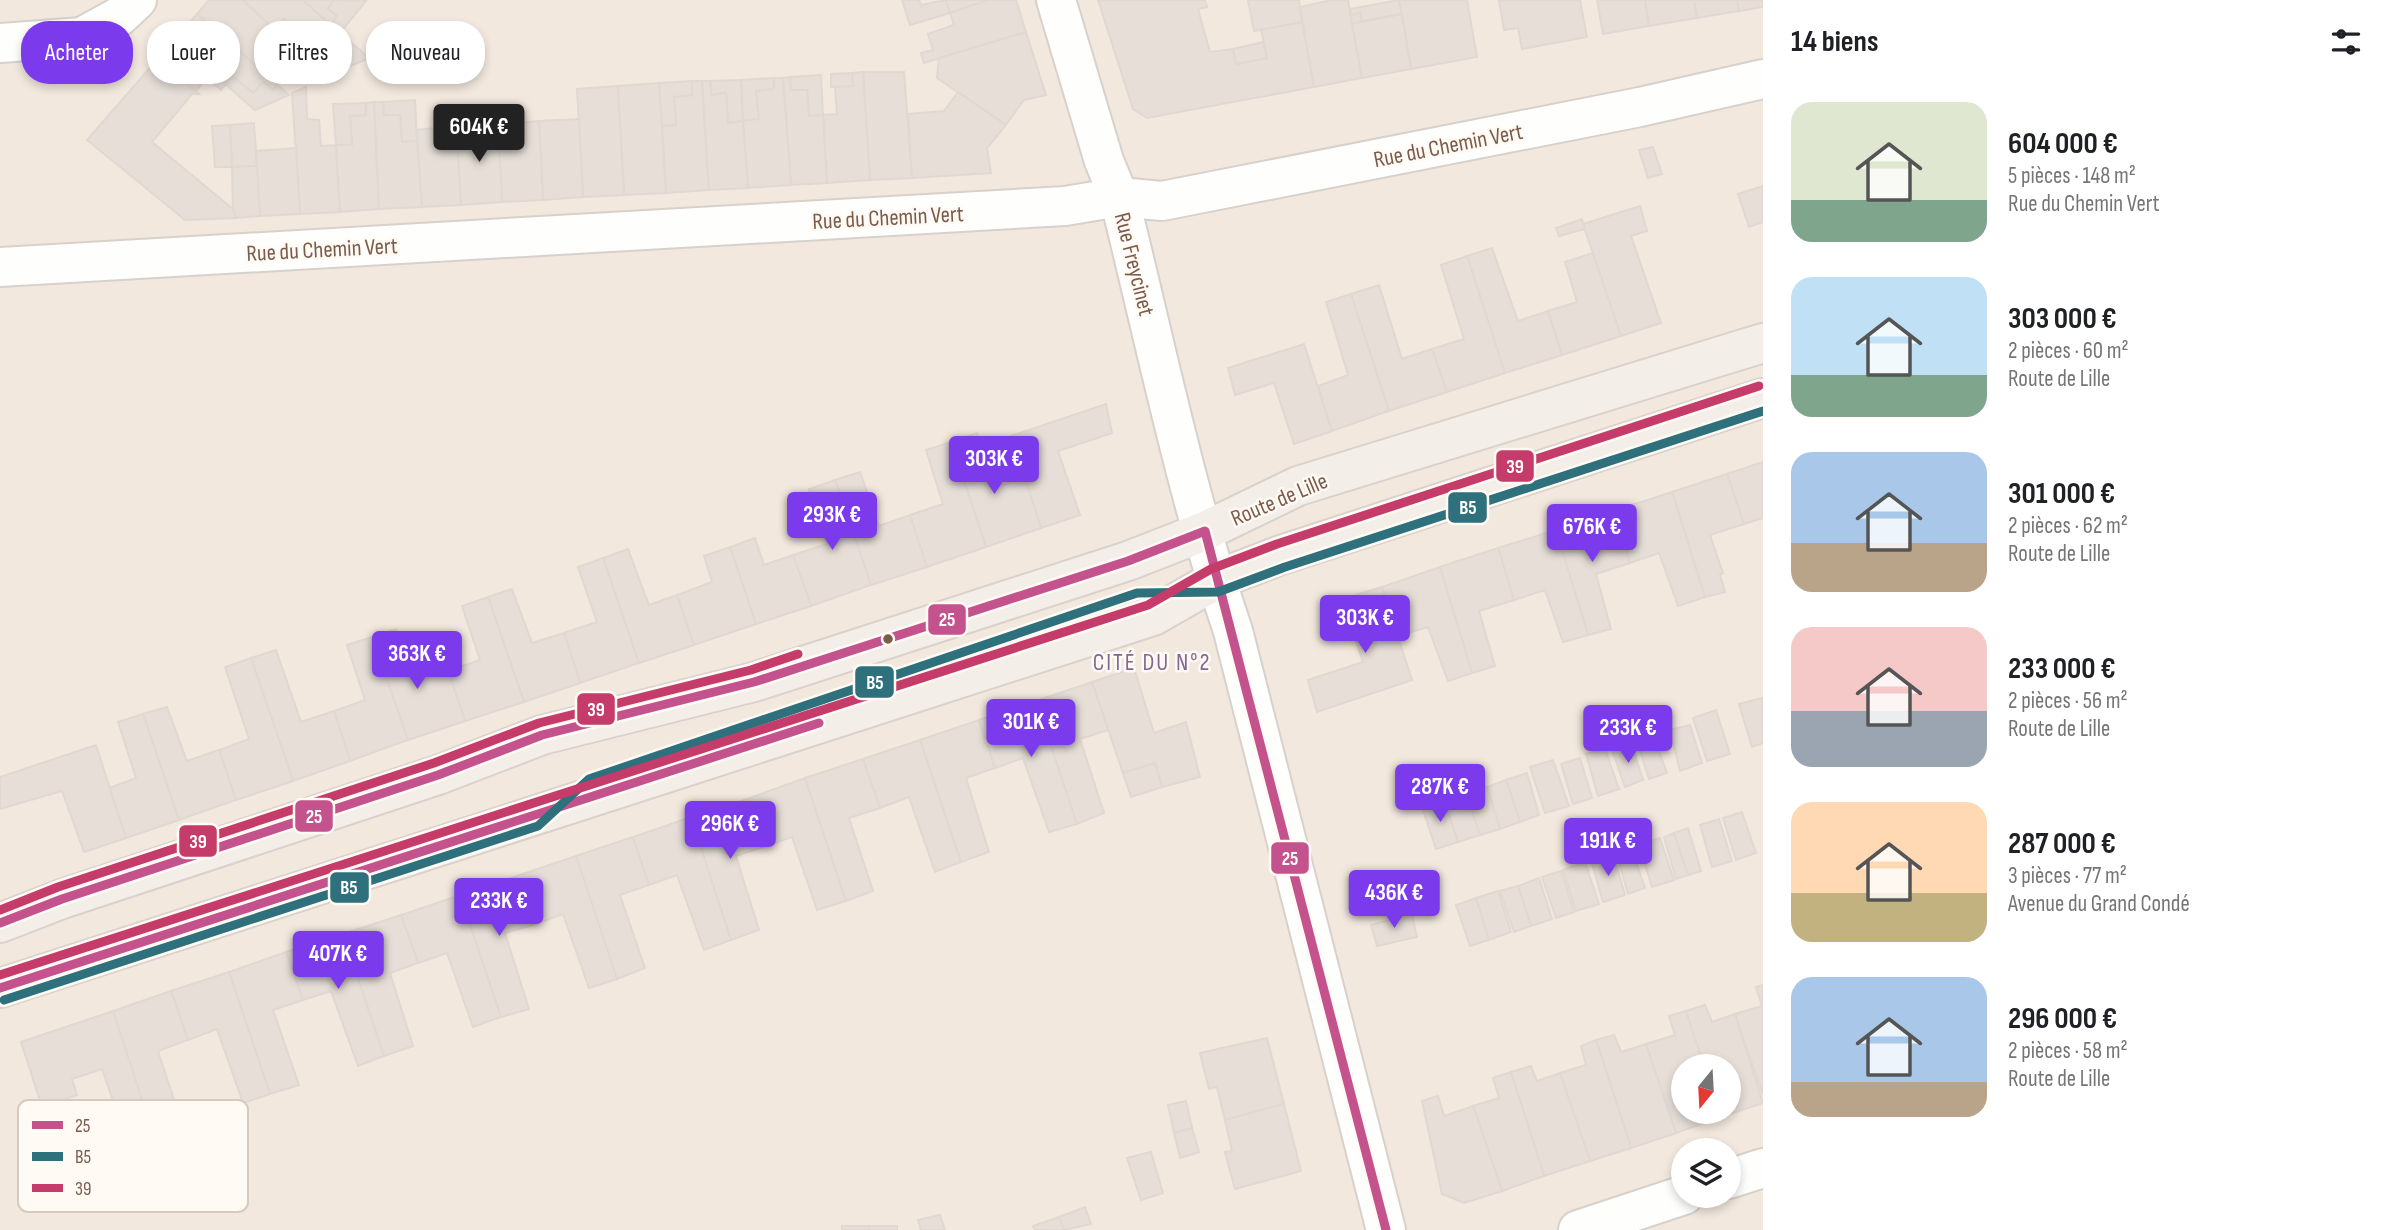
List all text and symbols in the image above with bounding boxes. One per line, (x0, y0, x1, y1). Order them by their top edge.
chip: Acheter (21, 21, 133, 84)
chip: Louer (147, 21, 240, 84)
chip: Filtres (254, 21, 352, 84)
chip: Nouveau (366, 21, 485, 84)
icon: filters (2327, 23, 2365, 61)
text: 14 biens (1791, 24, 1878, 60)
pin: 604K € (422, 104, 536, 164)
text: 604K € (449, 113, 509, 141)
street label: Rue du Chemin Vert (1371, 118, 1525, 174)
text: 604 000 € (2008, 126, 2118, 162)
icon: home (1847, 130, 1931, 214)
text: 5 pièces · 148 m² (2008, 162, 2136, 190)
text: Rue du Chemin Vert (2008, 190, 2160, 218)
street label: Rue du Chemin Vert (812, 200, 964, 236)
street label: Rue Freycinet (1108, 210, 1160, 319)
street label: Rue du Chemin Vert (246, 232, 398, 268)
text: 303 000 € (2008, 301, 2117, 337)
icon: home (1847, 305, 1931, 389)
text: 2 pièces · 60 m² (2008, 337, 2129, 365)
text: Route de Lille (2008, 365, 2110, 393)
pin: 303K € (937, 436, 1051, 496)
text: 303K € (965, 445, 1023, 473)
line badge: 39 (1495, 449, 1535, 483)
text: 39 (1506, 456, 1524, 479)
street label: Route de Lille (1227, 467, 1332, 533)
text: 301 000 € (2008, 476, 2115, 512)
icon: home (1847, 480, 1931, 564)
line badge: B5 (1447, 491, 1488, 524)
pin: 293K € (775, 492, 889, 552)
text: B5 (1459, 497, 1477, 520)
text: 293K € (803, 501, 861, 529)
pin: 676K € (1535, 504, 1649, 564)
text: 2 pièces · 62 m² (2008, 512, 2128, 540)
text: 676K € (1563, 513, 1621, 541)
text: Route de Lille (2008, 540, 2110, 568)
pin: 303K € (1308, 596, 1422, 655)
line badge: 25 (927, 603, 967, 636)
text: 303K € (1336, 604, 1394, 632)
text: 25 (939, 609, 955, 632)
pin: 363K € (360, 632, 474, 691)
unlabelled marker (881, 632, 895, 646)
text: 363K € (388, 640, 446, 668)
district label: CITÉ DU N°2 (1093, 648, 1211, 677)
text: 233 000 € (2008, 651, 2116, 687)
icon: home (1847, 655, 1931, 739)
line badge: B5 (854, 665, 895, 699)
text: B5 (866, 672, 884, 695)
text: 2 pièces · 56 m² (2008, 687, 2128, 715)
line badge: 39 (576, 692, 616, 726)
text: 39 (587, 699, 605, 722)
pin: 301K € (974, 700, 1088, 759)
pin: 233K € (1571, 706, 1685, 765)
text: 301K € (1002, 708, 1060, 736)
text: 233K € (1599, 714, 1657, 742)
text: Route de Lille (2008, 715, 2110, 743)
pin: 287K € (1383, 764, 1497, 824)
text: 287K € (1411, 773, 1469, 801)
line badge: 25 (294, 799, 334, 833)
pin: 296K € (673, 802, 787, 861)
text: 25 (306, 806, 322, 829)
text: 296K € (701, 810, 759, 838)
pin: 191K € (1551, 818, 1665, 878)
line badge: 39 (178, 824, 218, 858)
text: 287 000 € (2008, 826, 2116, 862)
text: 191K € (1580, 827, 1636, 855)
icon: home (1847, 830, 1931, 914)
text: 39 (189, 831, 207, 854)
line badge: 25 (1270, 841, 1310, 875)
text: 25 (1282, 848, 1298, 871)
text: 3 pièces · 77 m² (2008, 862, 2127, 890)
pin: 436K € (1337, 870, 1451, 930)
line badge: B5 (329, 871, 370, 904)
text: B5 (340, 877, 358, 900)
pin: 233K € (442, 878, 556, 938)
text: 436K € (1365, 879, 1423, 907)
text: 233K € (470, 887, 528, 915)
text: Avenue du Grand Condé (2008, 890, 2190, 918)
pin: 407K € (281, 932, 395, 991)
text: 407K € (309, 940, 367, 968)
text: 296 000 € (2008, 1001, 2117, 1037)
icon: home (1847, 1005, 1931, 1089)
text: 2 pièces · 58 m² (2008, 1037, 2128, 1065)
north arrow (1671, 1054, 1741, 1124)
map controls (1671, 1054, 1741, 1208)
text: Route de Lille (2008, 1065, 2110, 1093)
legend (18, 1100, 248, 1212)
text: 25 (75, 1115, 90, 1138)
button: layers (1671, 1138, 1741, 1208)
text: B5 (75, 1146, 91, 1169)
text: 39 (75, 1178, 91, 1201)

